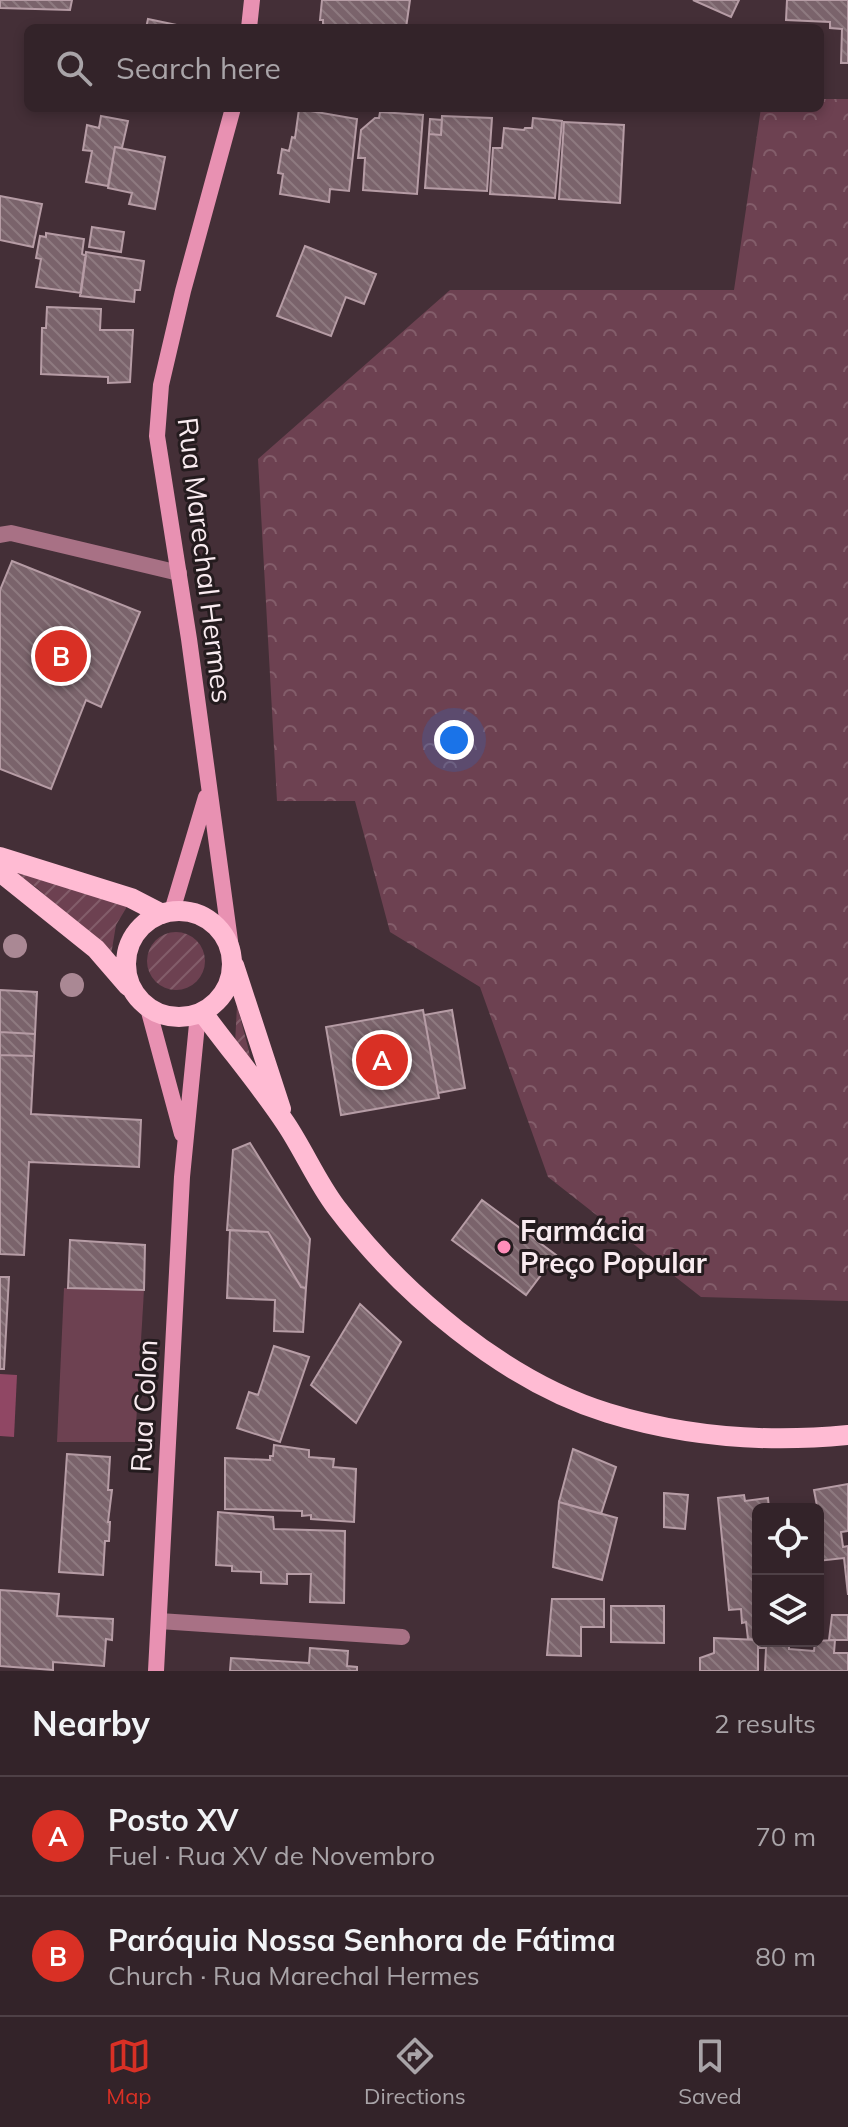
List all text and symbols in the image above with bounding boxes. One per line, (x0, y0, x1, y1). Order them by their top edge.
search box (24, 24, 824, 112)
icon: search (52, 46, 96, 90)
text: Search here (116, 49, 281, 87)
street label: Rua Marechal Hermes (171, 415, 240, 705)
pin: B (35, 626, 87, 686)
your location (434, 720, 474, 760)
pin: A (356, 1030, 408, 1090)
place label: Farmácia Preço Popular (520, 1213, 707, 1280)
marker: Farmácia Preço Popular (495, 1238, 513, 1256)
street label: Rua Colon (123, 1339, 164, 1473)
map controls (752, 1503, 824, 1647)
button: locate (752, 1503, 824, 1575)
button: layers (752, 1575, 824, 1647)
text: Nearby (32, 1702, 150, 1745)
text: 2 results (714, 1707, 816, 1740)
text: Posto XV (108, 1801, 238, 1839)
text: A (48, 1820, 68, 1853)
text: 70 m (755, 1820, 816, 1853)
text: Fuel · Rua XV de Novembro (108, 1839, 435, 1872)
text: Paróquia Nossa Senhora de Fátima (108, 1921, 616, 1959)
text: B (49, 1940, 67, 1973)
text: 80 m (755, 1940, 816, 1973)
text: Church · Rua Marechal Hermes (108, 1959, 480, 1992)
tab: Map (106, 2034, 152, 2110)
tab: Directions (364, 2034, 466, 2110)
tab: Saved (678, 2034, 742, 2110)

